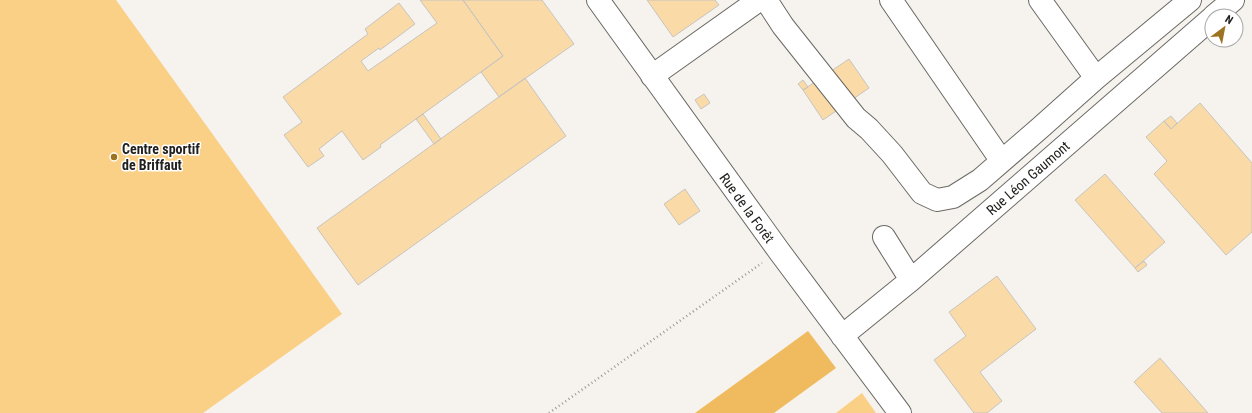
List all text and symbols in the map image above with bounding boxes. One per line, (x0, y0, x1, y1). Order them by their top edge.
north arrow (1204, 8, 1244, 48)
text: N (1223, 13, 1236, 27)
street label: Rue Léon Gaumont (983, 138, 1073, 218)
place label: Centre sportif de Briffaut (122, 141, 200, 173)
marker: Centre sportif de Briffaut (109, 152, 119, 162)
street label: Rue de la Forêt (716, 170, 778, 246)

